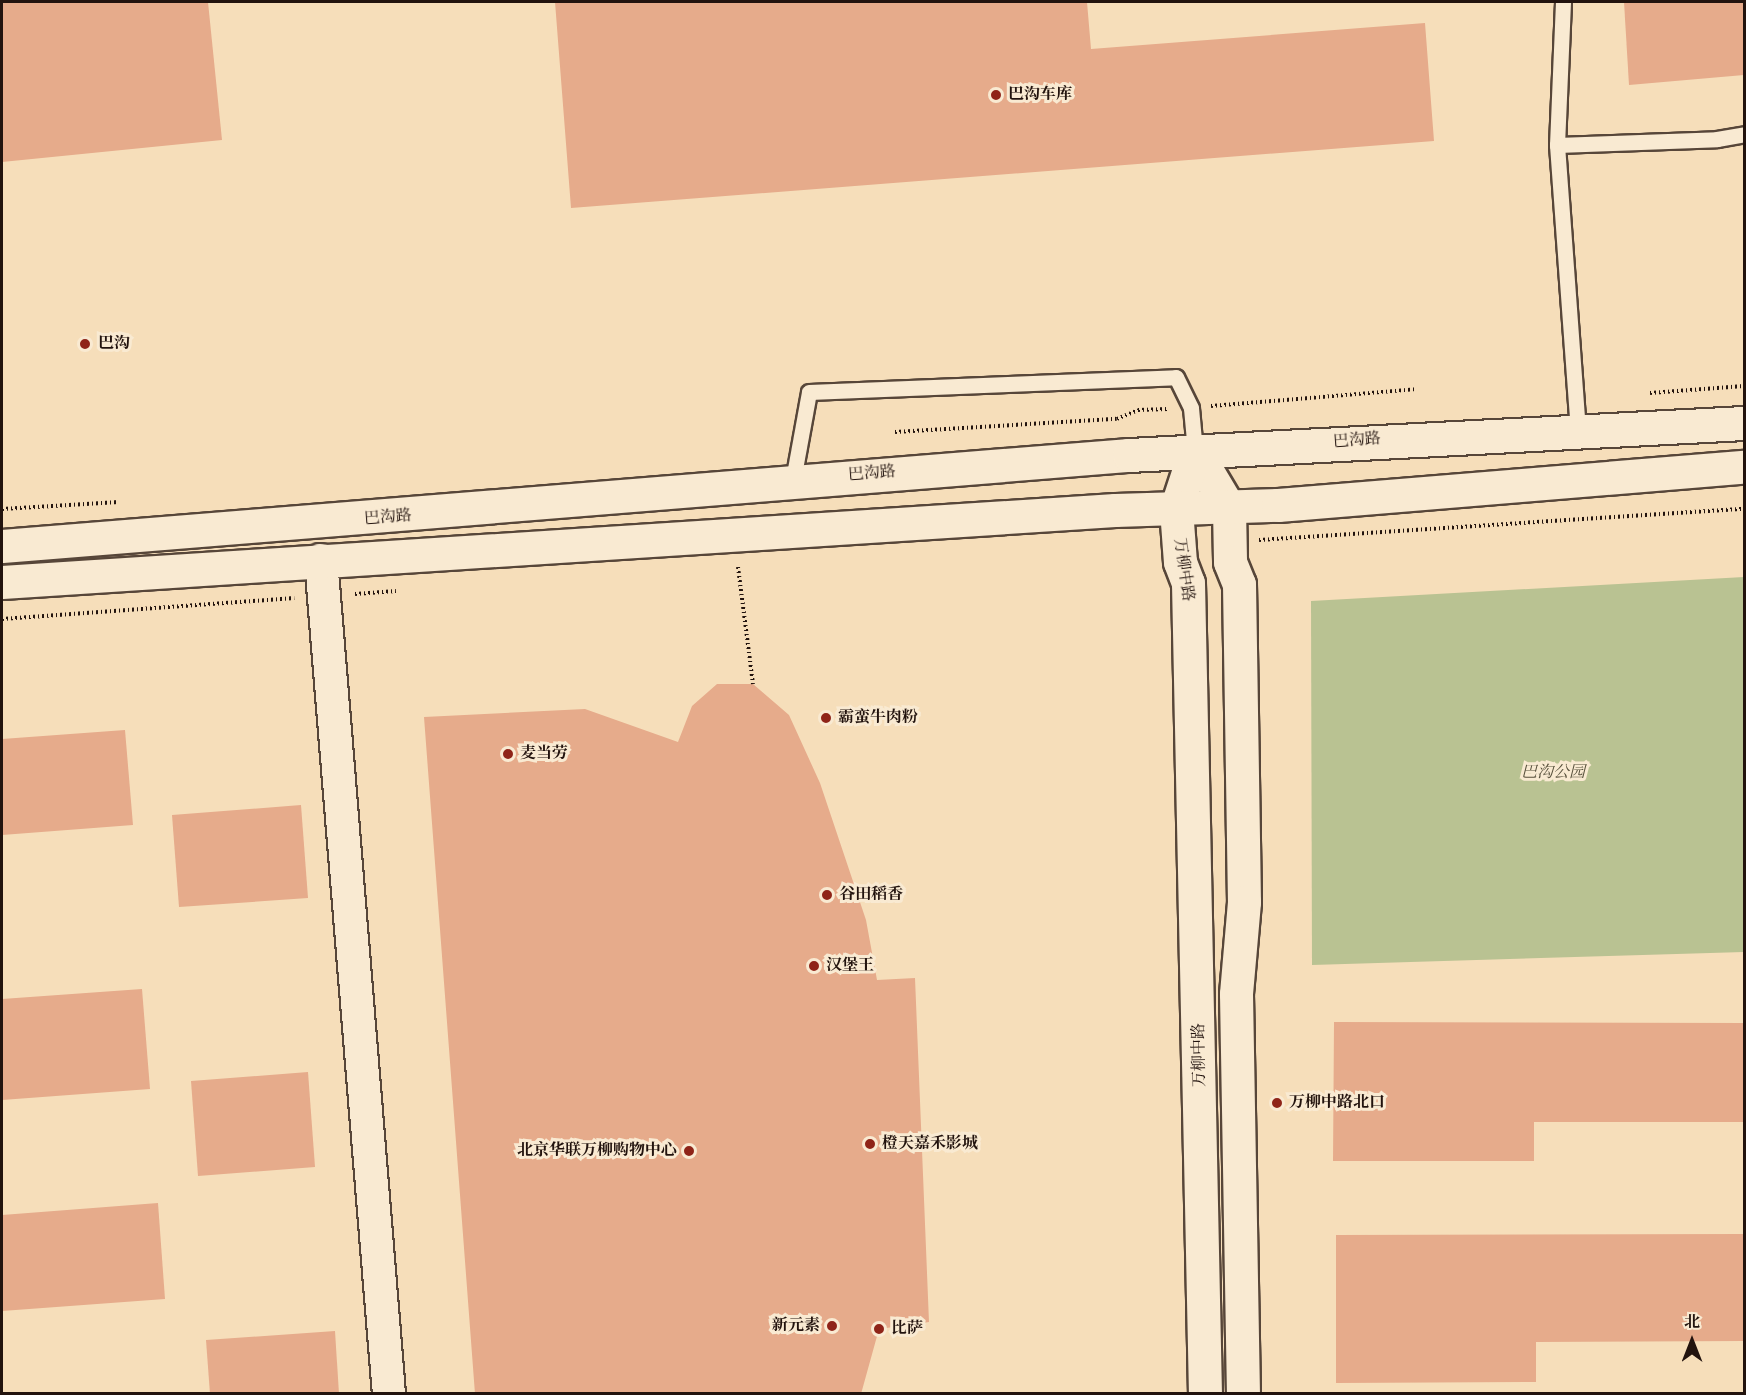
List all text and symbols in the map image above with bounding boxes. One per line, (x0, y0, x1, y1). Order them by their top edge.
place label: 巴沟车库 (1008, 85, 1072, 105)
marker: 巴沟车库 (989, 88, 1003, 102)
place label: 巴沟 (98, 334, 130, 354)
marker: 巴沟 (76, 335, 94, 353)
street label: 巴沟路 (1332, 430, 1382, 452)
street label: 巴沟路 (847, 463, 897, 485)
street label: 巴沟路 (363, 507, 413, 529)
street label: 万柳中路 (1169, 537, 1197, 603)
place label: 霸蛮牛肉粉 (838, 708, 918, 728)
marker: 霸蛮牛肉粉 (819, 711, 833, 725)
place label: 麦当劳 (520, 744, 568, 764)
marker: 麦当劳 (501, 747, 515, 761)
park label: 巴沟公园 (1521, 763, 1585, 783)
place label: 谷田稻香 (839, 885, 903, 905)
marker: 谷田稻香 (820, 888, 834, 902)
place label: 汉堡王 (826, 956, 874, 976)
marker: 汉堡王 (807, 959, 821, 973)
street label: 万柳中路 (1190, 1023, 1210, 1087)
place label: 万柳中路北口 (1289, 1093, 1385, 1113)
marker: 万柳中路北口 (1270, 1096, 1284, 1110)
place label: 橙天嘉禾影城 (882, 1134, 978, 1154)
marker: 橙天嘉禾影城 (863, 1137, 877, 1151)
place label: 北京华联万柳购物中心 (517, 1141, 677, 1161)
marker: 北京华联万柳购物中心 (682, 1144, 696, 1158)
north arrow (1662, 1311, 1722, 1371)
text: 北 (1684, 1315, 1700, 1331)
place label: 新元素 (772, 1316, 820, 1336)
marker: 新元素 (825, 1319, 839, 1333)
place label: 比萨 (891, 1319, 923, 1339)
marker: 比萨 (872, 1322, 886, 1336)

